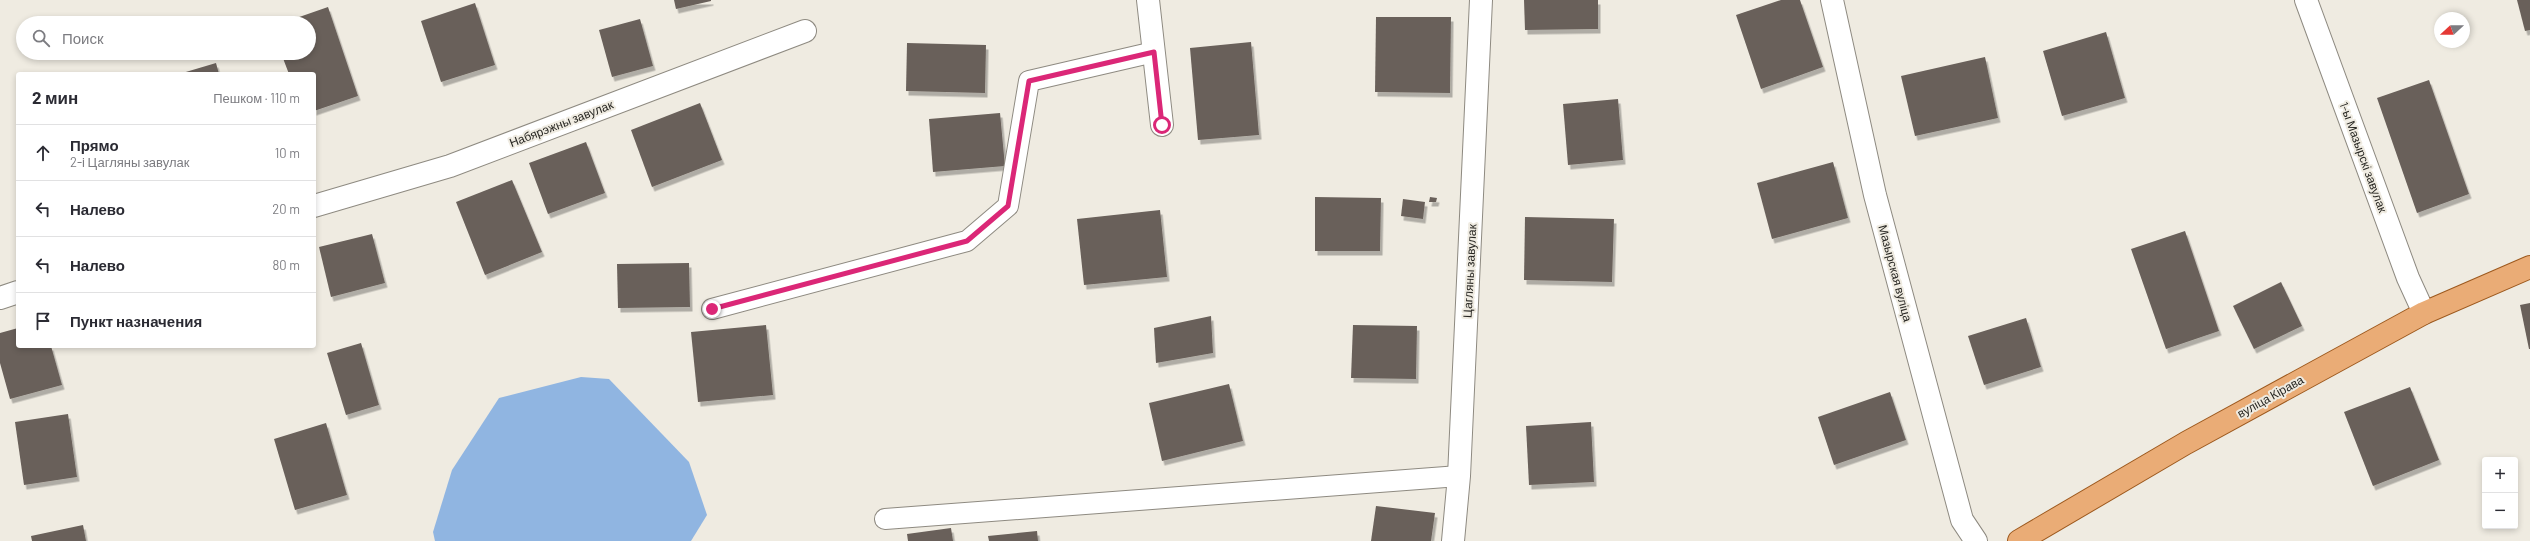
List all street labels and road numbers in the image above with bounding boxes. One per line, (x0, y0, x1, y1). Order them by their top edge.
street label: Набярэжны завулак (507, 97, 616, 150)
street label: 1-ы Мазырскі завулак (2337, 100, 2391, 215)
street label: Цагляны завулак (1460, 223, 1479, 318)
street label: Мазырская вуліца (1875, 223, 1916, 323)
street label: вуліца Кірава (2235, 372, 2306, 421)

